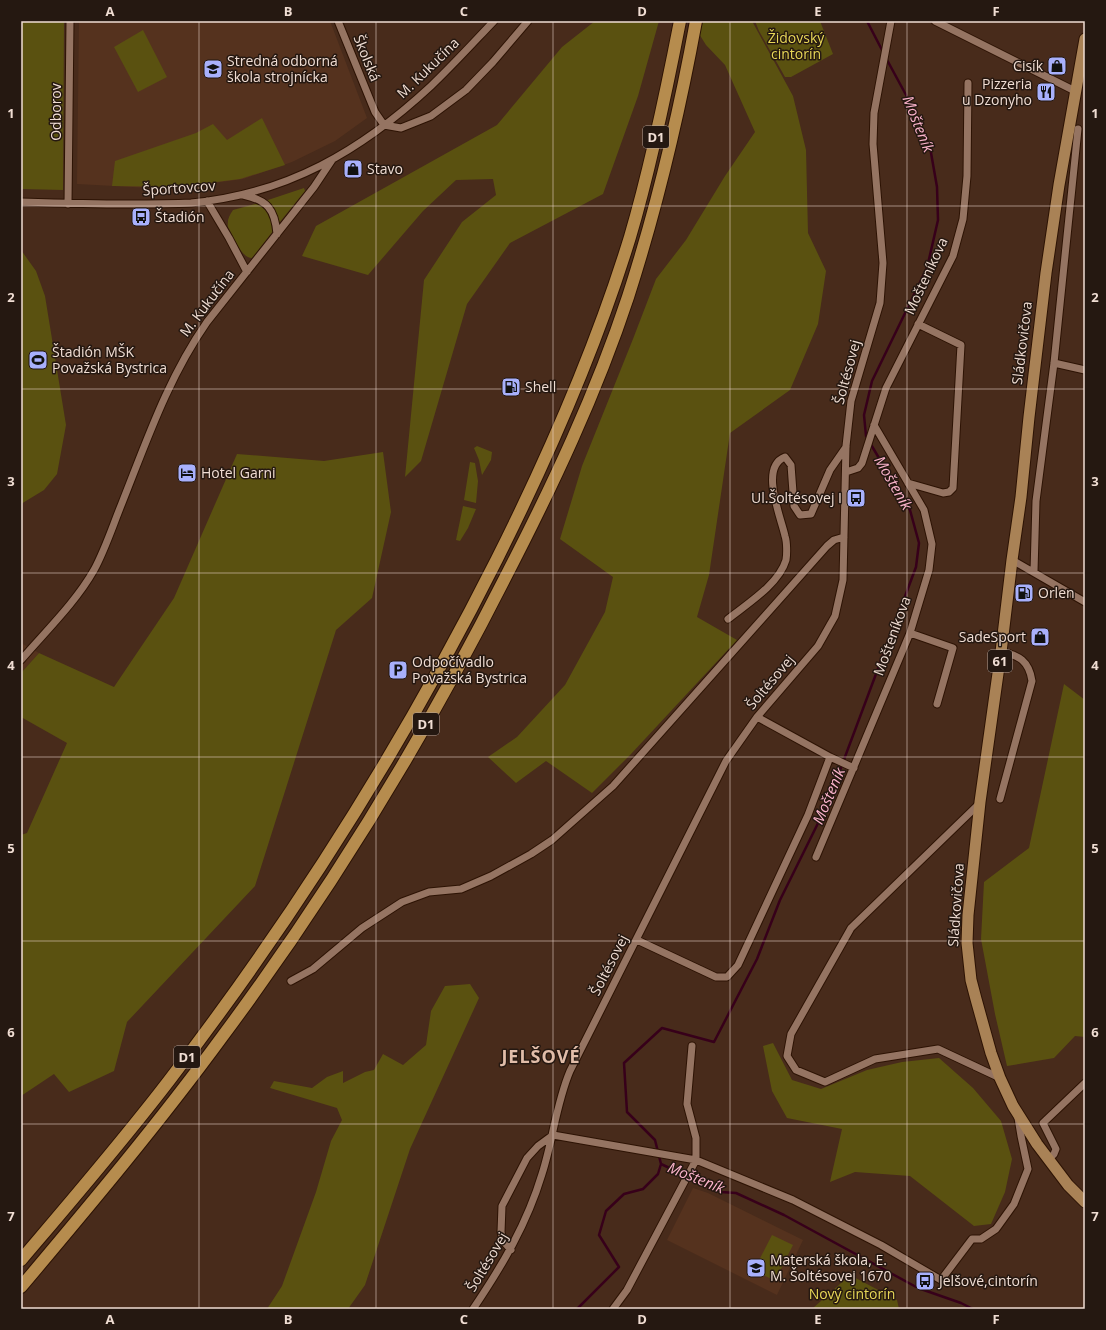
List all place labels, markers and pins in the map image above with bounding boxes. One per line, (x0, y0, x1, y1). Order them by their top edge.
place label: Stredná odborná škola strojnícka (227, 51, 338, 86)
shop icon: Cisík (1046, 55, 1068, 77)
place label: Cisík (1013, 56, 1044, 75)
school or university icon: Stredná odborná škola strojnícka (202, 58, 224, 80)
place label: Pizzeria u Dzonyho (962, 74, 1032, 109)
restaurant icon: Pizzeria u Dzonyho (1035, 81, 1057, 103)
shop icon: Stavo (342, 158, 364, 180)
place label: Stavo (367, 159, 403, 178)
bus stop icon: Štadión (130, 206, 152, 228)
place label: Štadión (155, 207, 205, 226)
place label: Štadión MŠK Považská Bystrica (52, 342, 167, 377)
sports icon: Štadión MŠK Považská Bystrica (27, 349, 49, 371)
fuel station icon: Shell (500, 376, 522, 398)
place label: Shell (525, 377, 556, 396)
hotel icon: Hotel Garni (176, 462, 198, 484)
place label: Hotel Garni (201, 463, 276, 482)
bus stop icon: Ul.Šoltésovej I (845, 487, 867, 509)
place label: Ul.Šoltésovej I (751, 488, 842, 507)
fuel station icon: Orlen (1013, 582, 1035, 604)
place label: Orlen (1038, 583, 1075, 602)
shop icon: SadeSport (1029, 626, 1051, 648)
place label: SadeSport (959, 627, 1026, 646)
place label: Odpočívadlo Považská Bystrica (412, 652, 527, 687)
parking icon: Odpočívadlo Považská Bystrica (387, 659, 409, 681)
place label: Materská škola, E. M. Šoltésovej 1670 (770, 1250, 892, 1285)
school or university icon: Materská škola, E. M. Šoltésovej 1670 (745, 1257, 767, 1279)
bus stop icon: Jelšové,cintorín (914, 1270, 936, 1292)
place label: Jelšové,cintorín (937, 1271, 1038, 1290)

